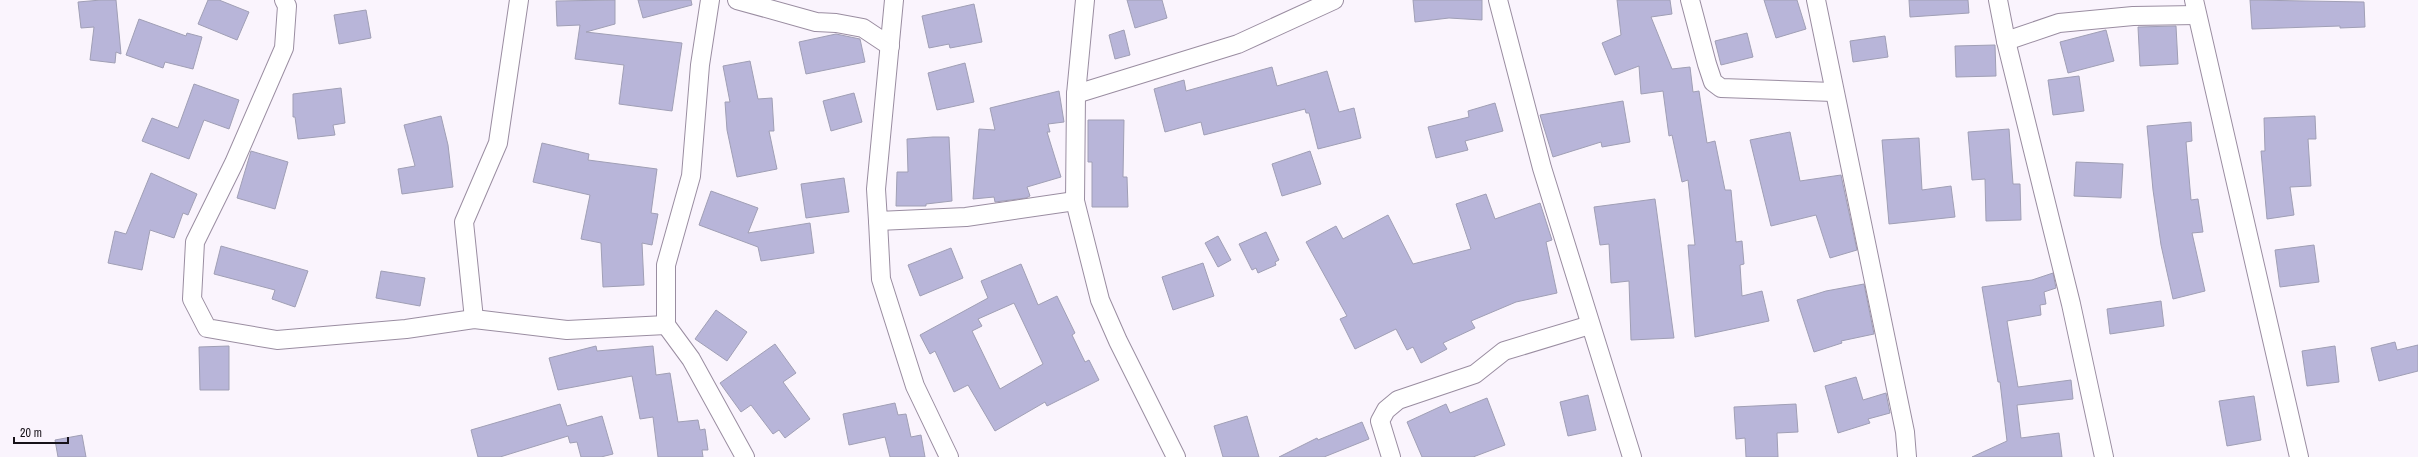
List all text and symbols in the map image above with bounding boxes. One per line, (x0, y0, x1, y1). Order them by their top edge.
scale bar (14, 419, 68, 445)
text: 20 m (20, 425, 42, 441)

